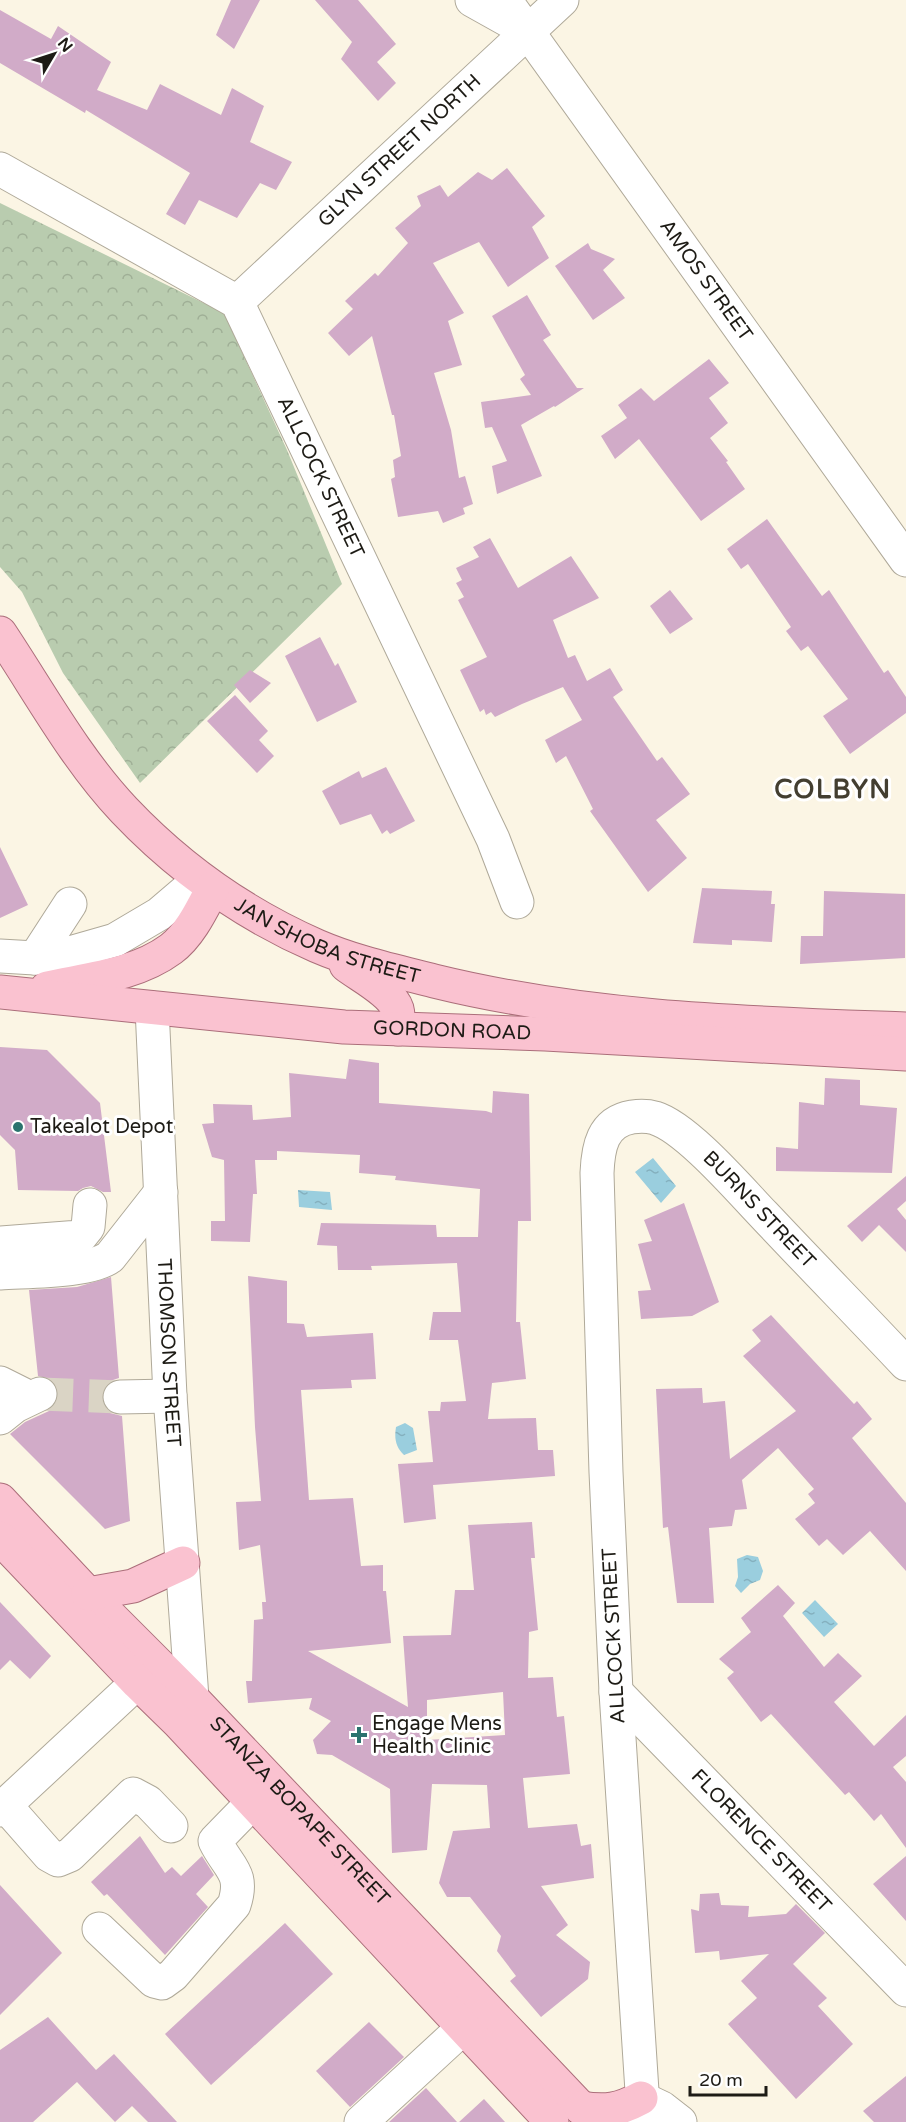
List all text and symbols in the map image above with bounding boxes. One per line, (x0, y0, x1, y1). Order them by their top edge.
north arrow (24, 24, 84, 84)
text: N (53, 34, 77, 56)
street label: GLYN STREET NORTH (313, 69, 486, 232)
street label: AMOS STREET (654, 215, 757, 346)
street label: ALLCOCK STREET (272, 393, 369, 562)
district label: COLBYN (774, 774, 892, 805)
street label: JAN SHOBA STREET (230, 893, 423, 989)
street label: GORDON ROAD (373, 1016, 532, 1046)
place label: Takealot Depot (30, 1115, 174, 1139)
marker: Takealot Depot (11, 1120, 25, 1134)
street label: BURNS STREET (698, 1146, 820, 1273)
street label: THOMSON STREET (152, 1258, 186, 1448)
street label: ALLCOCK STREET (597, 1548, 631, 1724)
street label: STANZA BOPAPE STREET (204, 1712, 395, 1911)
place label: Engage Mens Health Clinic (372, 1712, 502, 1759)
marker: Engage Mens Health Clinic (350, 1726, 368, 1744)
street label: FLORENCE STREET (686, 1764, 836, 1918)
scale bar (690, 2059, 766, 2097)
text: 20 m (699, 2069, 743, 2091)

